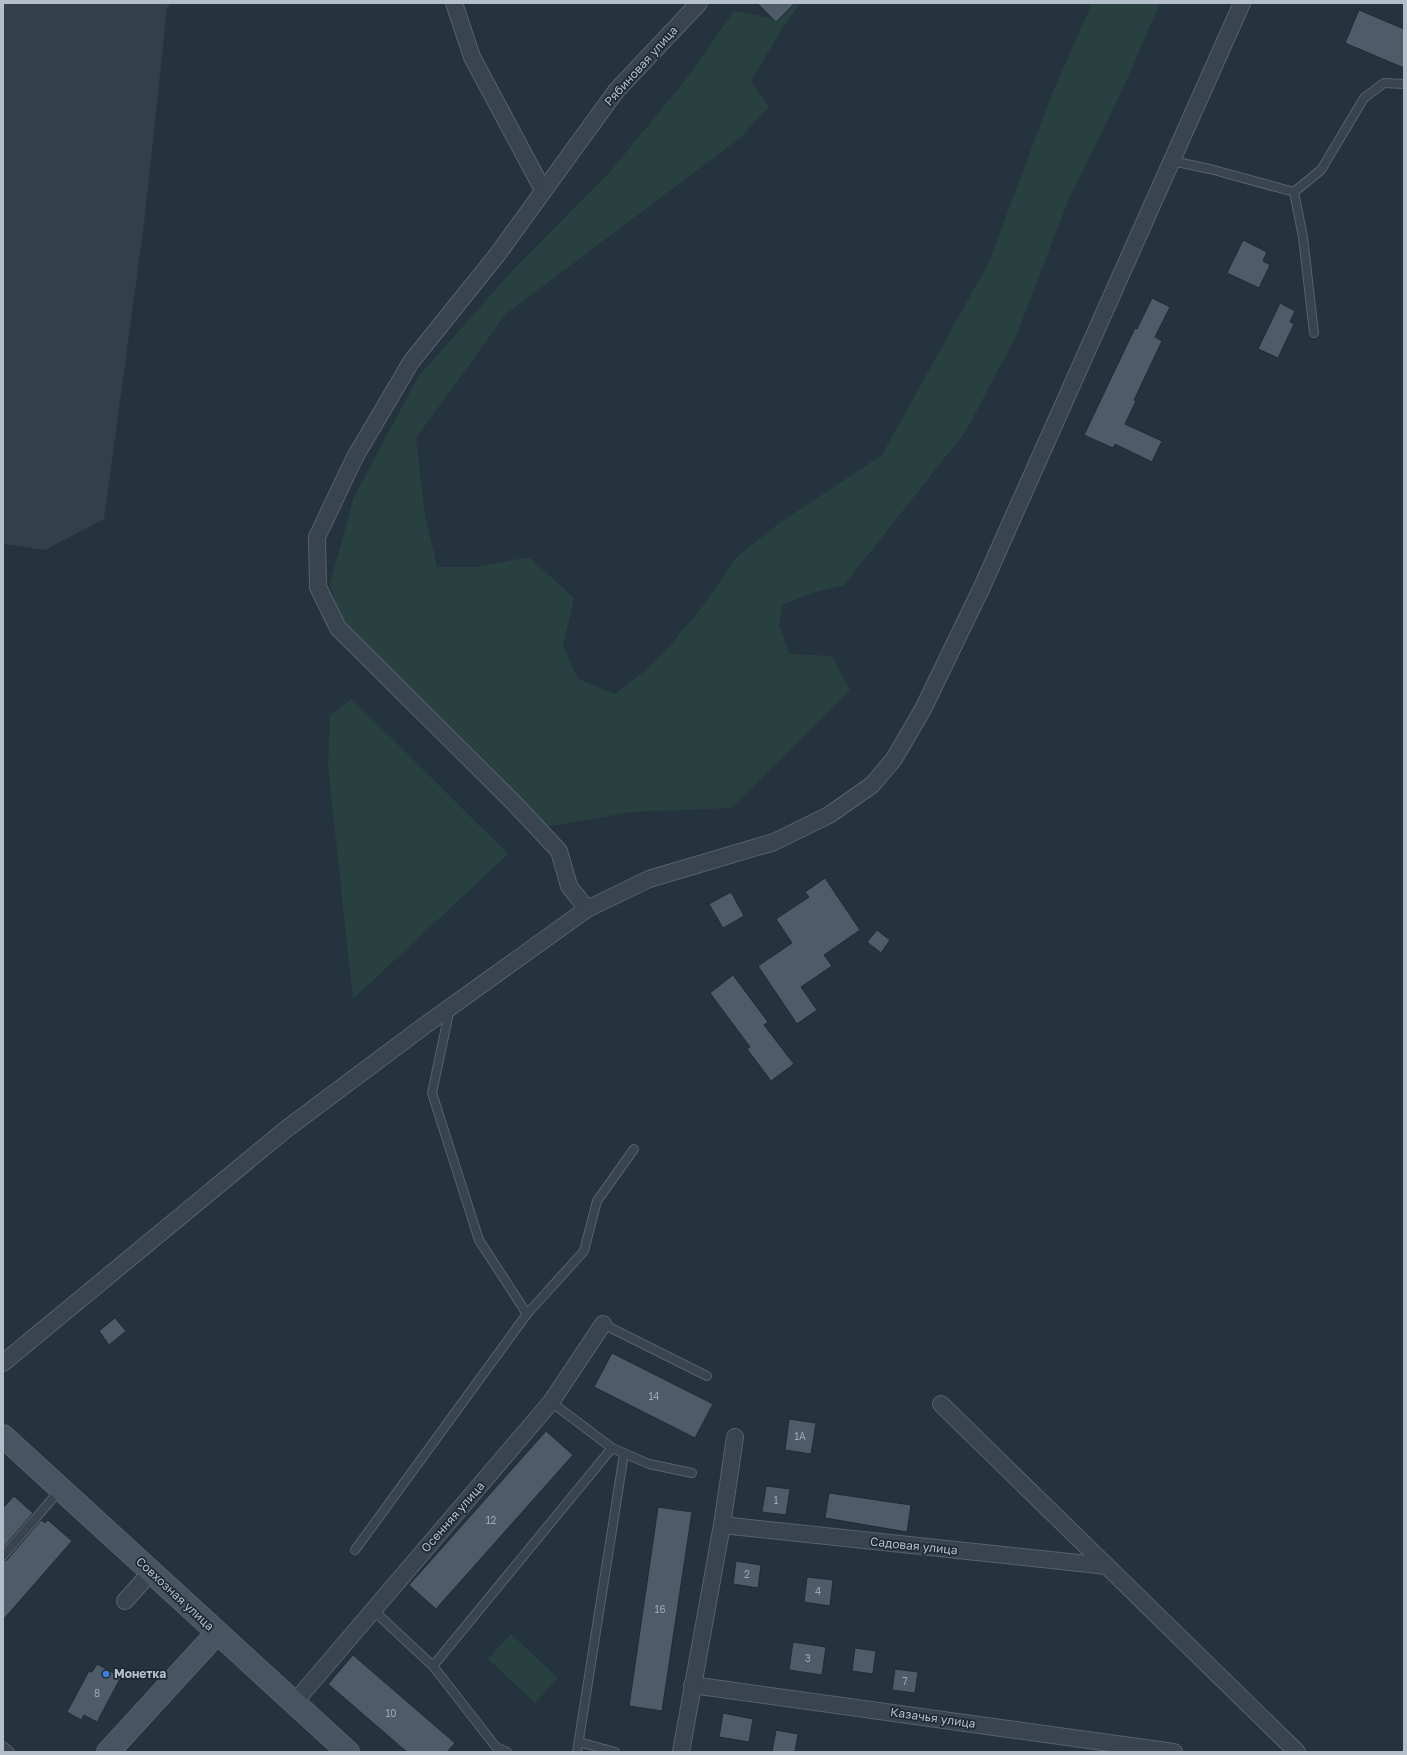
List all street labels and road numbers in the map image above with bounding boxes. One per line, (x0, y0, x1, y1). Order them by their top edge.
street label: Рябиновая улица (601, 23, 680, 109)
street label: Осенняя улица (418, 1478, 487, 1555)
street label: Садовая улица (870, 1533, 959, 1558)
street label: Совхозная улица (133, 1554, 217, 1634)
street label: Казачья улица (889, 1704, 977, 1731)

